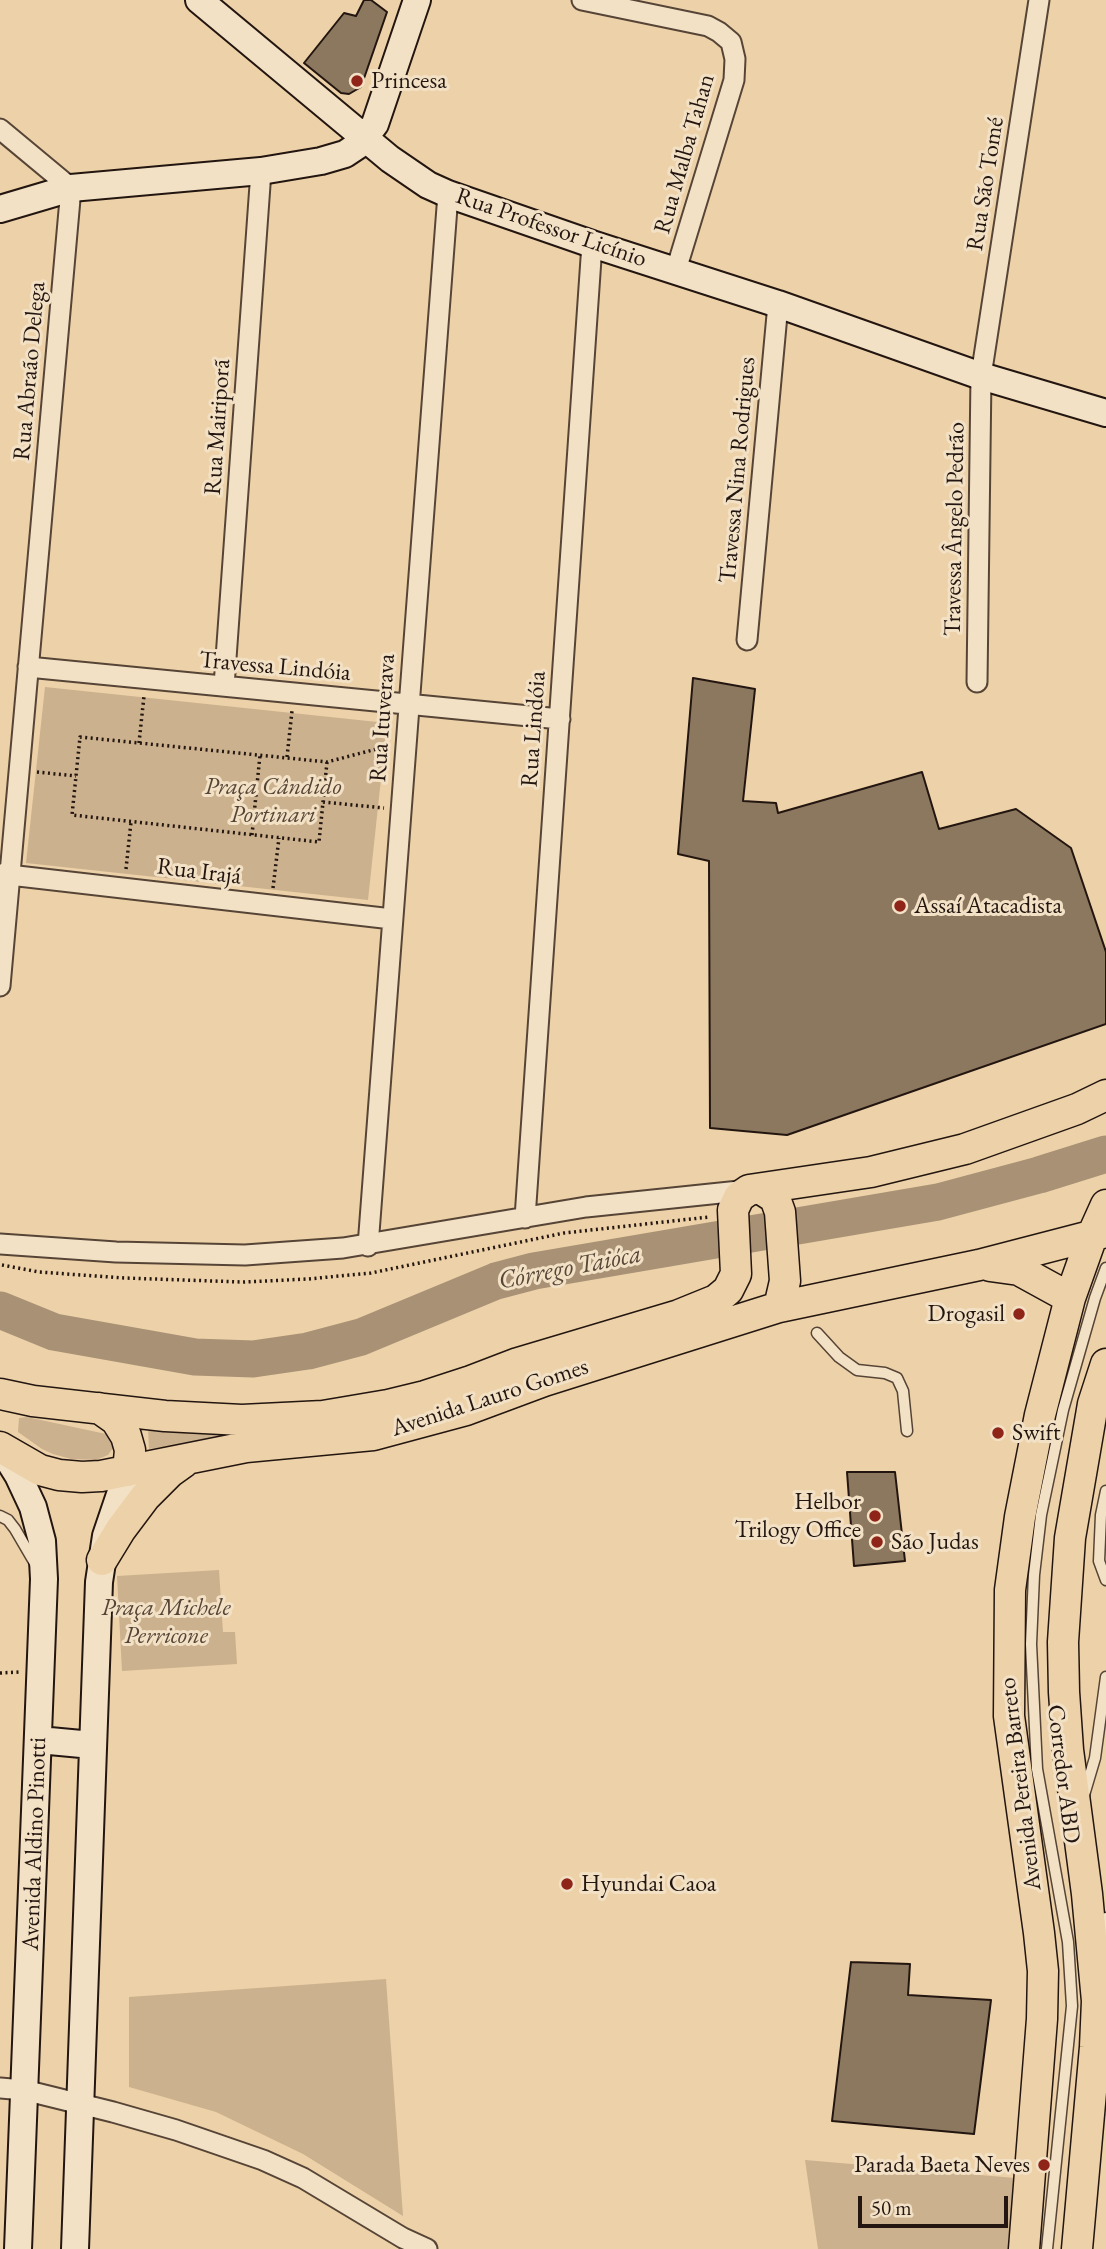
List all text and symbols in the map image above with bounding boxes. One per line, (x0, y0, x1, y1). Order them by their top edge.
place label: Princesa (371, 67, 447, 95)
street label: Rua Malba Tahan (648, 71, 722, 237)
marker: Princesa (349, 73, 365, 89)
street label: Rua São Tomé (961, 115, 1011, 253)
street label: Rua Professor Licínio (452, 182, 650, 274)
street label: Rua Abraão Delega (8, 280, 52, 462)
street label: Travessa Nina Rodrigues (714, 356, 762, 584)
street label: Rua Mairiporã (199, 358, 237, 496)
street label: Travessa Ângelo Pedrão (939, 422, 971, 636)
street label: Travessa Lindóia (198, 646, 352, 688)
street label: Rua Ituverava (364, 653, 402, 783)
street label: Rua Lindóia (516, 670, 552, 788)
park label: Praça Cândido Portinari (204, 773, 342, 829)
street label: Rua Irajá (155, 853, 243, 891)
place label: Assaí Atacadista (914, 892, 1062, 920)
marker: Assaí Atacadista (892, 898, 908, 914)
water label: Córrego Taióca (496, 1239, 644, 1297)
place label: Drogasil (928, 1300, 1005, 1328)
marker: Drogasil (1011, 1306, 1027, 1322)
street label: Avenida Lauro Gomes (388, 1353, 592, 1443)
place label: Swift (1012, 1419, 1061, 1447)
marker: Swift (990, 1425, 1006, 1441)
place label: Helbor Trilogy Office (734, 1488, 861, 1544)
marker: Helbor Trilogy Office (867, 1508, 883, 1524)
place label: São Judas (891, 1528, 979, 1556)
marker: São Judas (869, 1534, 885, 1550)
park label: Praça Michele Perricone (101, 1594, 231, 1650)
street label: Avenida Pereira Barreto (994, 1676, 1048, 1892)
street label: Corredor ABD (1040, 1703, 1086, 1845)
street label: Avenida Aldino Pinotti (17, 1737, 53, 1951)
place label: Hyundai Caoa (581, 1870, 716, 1898)
marker: Hyundai Caoa (559, 1876, 575, 1892)
place label: Parada Baeta Neves (854, 2151, 1030, 2179)
marker: Parada Baeta Neves (1036, 2157, 1052, 2173)
scale bar (861, 2182, 1012, 2226)
text: 50 m (871, 2194, 912, 2221)

